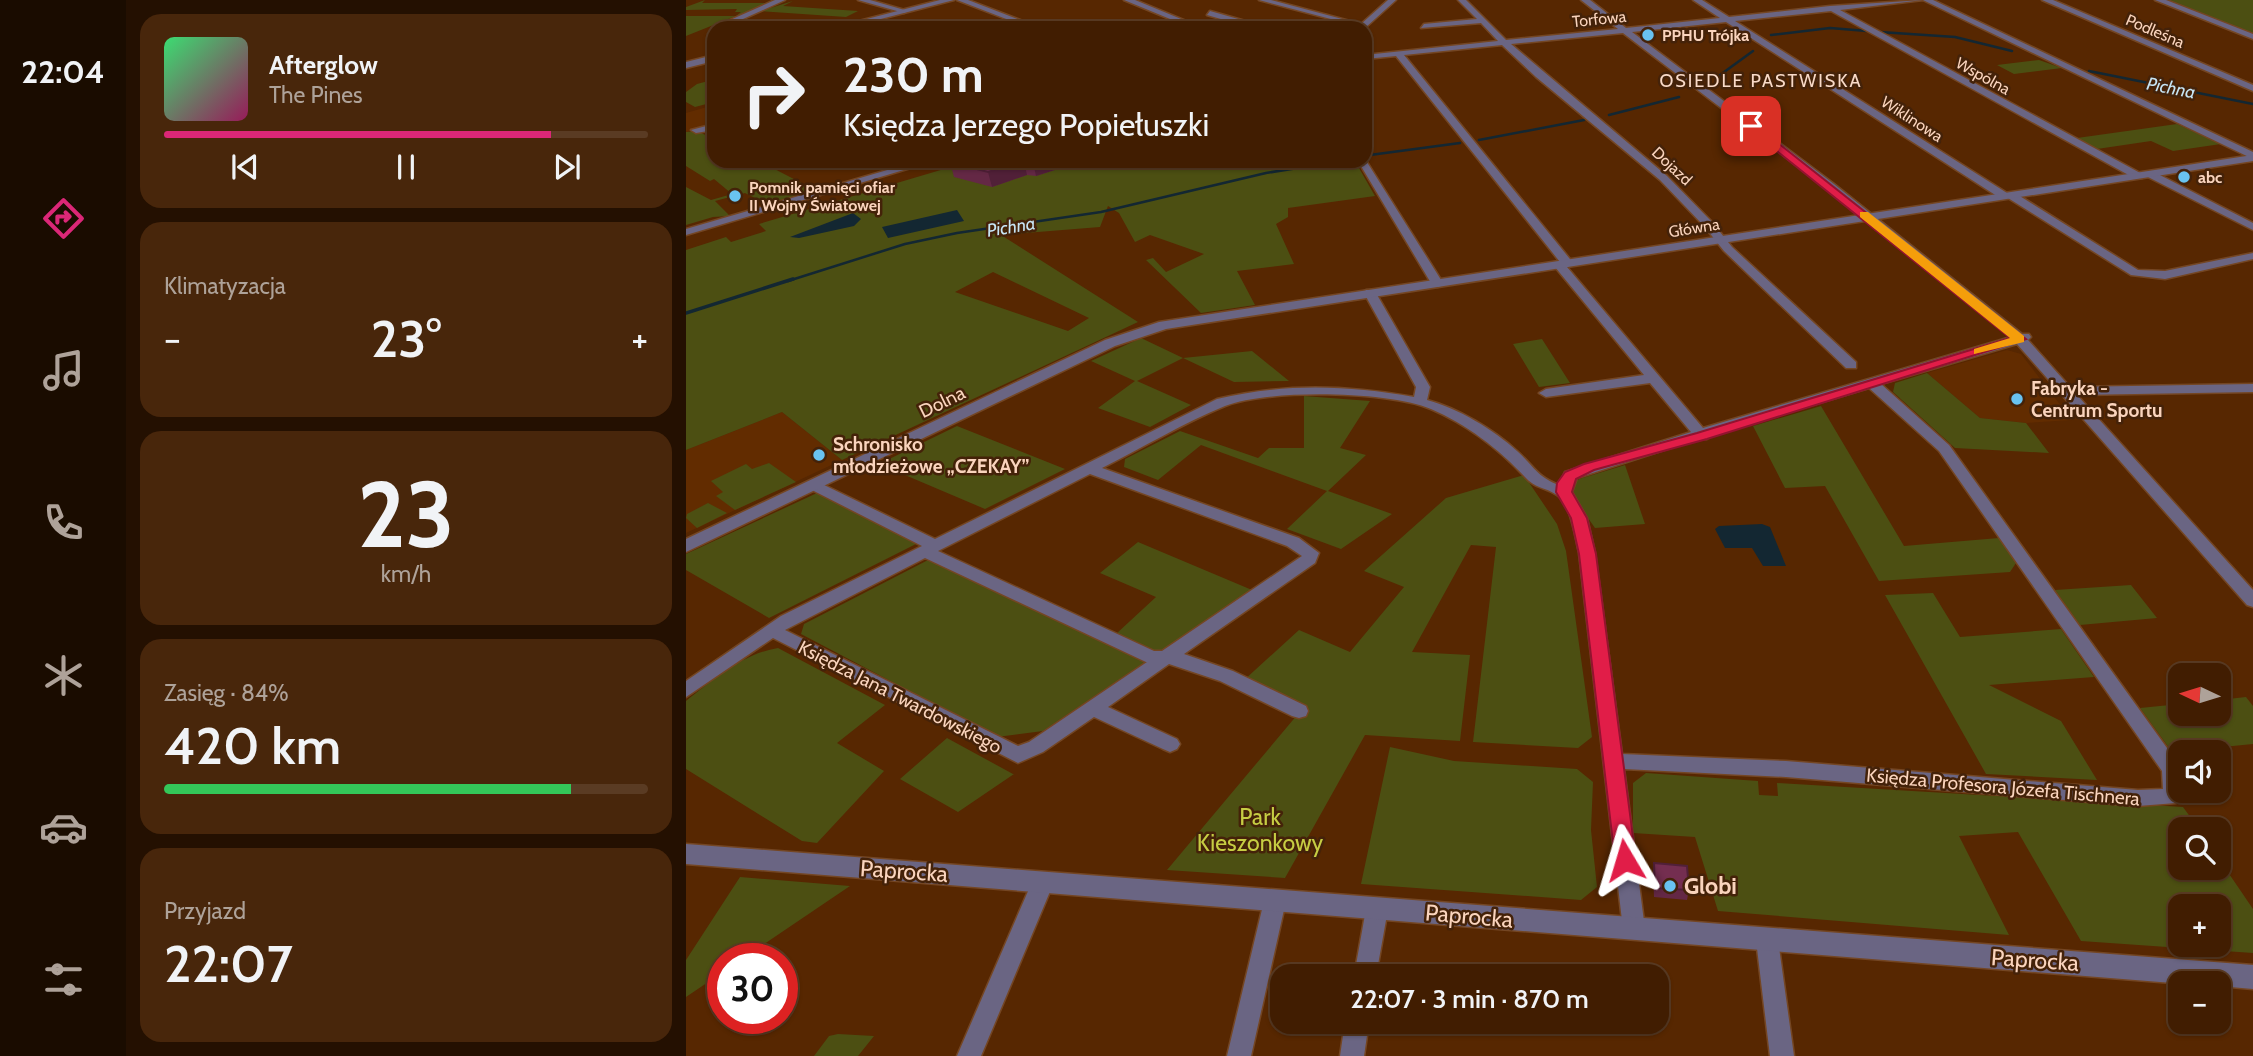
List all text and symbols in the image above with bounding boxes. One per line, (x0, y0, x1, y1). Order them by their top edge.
street label: Torfowa (1571, 7, 1627, 31)
street label: Podleśna (2123, 10, 2187, 52)
place label: PPHU Trójka (1662, 26, 1749, 45)
marker: PPHU Trójka (1640, 27, 1656, 43)
text: 230 m (843, 45, 984, 104)
text: Afterglow (269, 49, 378, 81)
icon: right (728, 49, 819, 140)
text: 22:04 (21, 52, 105, 91)
street label: Wspólna (1952, 53, 2014, 99)
district label: OSIEDLE PASTWISKA (1659, 70, 1863, 92)
water label: Pichna (2145, 73, 2197, 103)
text: The Pines (269, 81, 363, 109)
street label: Wiklinowa (1878, 92, 1947, 146)
pin (1721, 96, 1781, 156)
text: Księdza Jerzego Popiełuszki (843, 105, 1209, 144)
icon: arrive (1732, 107, 1770, 145)
street label: Dojazd (1648, 143, 1696, 189)
icon: previous (226, 148, 264, 186)
icon: pause (387, 148, 425, 186)
icon: next (548, 148, 586, 186)
place label: abc (2198, 168, 2222, 187)
marker: abc (2176, 169, 2192, 185)
place label: Pomnik pamięci ofiar II Wojny Światowej (749, 178, 896, 215)
marker: Pomnik pamięci ofiar II Wojny Światowej (727, 188, 743, 204)
icon: directions (39, 194, 88, 243)
water label: Pichna (985, 212, 1037, 242)
street label: Główna (1667, 215, 1721, 241)
text: Klimatyzacja (164, 272, 286, 300)
text: 23° (371, 307, 441, 370)
text: − (164, 315, 181, 362)
text: + (631, 315, 648, 362)
icon: music (39, 346, 88, 395)
place label: Fabryka - Centrum Sportu (2031, 377, 2163, 422)
street label: Dolna (915, 381, 969, 423)
marker: Fabryka - Centrum Sportu (2009, 391, 2025, 407)
place label: Schronisko młodzieżowe „CZEKAY” (833, 433, 1029, 478)
marker: Schronisko młodzieżowe „CZEKAY” (811, 447, 827, 463)
text: 23 (357, 459, 455, 570)
icon: phone (39, 498, 88, 547)
text: km/h (381, 560, 431, 588)
street label: Księdza Jana Twardowskiego (795, 636, 1005, 758)
icon: climate (39, 651, 88, 700)
north arrow (2168, 663, 2231, 726)
map controls (2168, 663, 2231, 1034)
text: Zasięg · 84% (164, 679, 289, 707)
text: 420 km (164, 714, 341, 777)
button: sound (2168, 740, 2231, 803)
street label: Księdza Profesora Józefa Tischnera (1865, 764, 2141, 810)
icon: car (39, 803, 88, 852)
park label: Park Kieszonkowy (1197, 803, 1324, 857)
button: search (2168, 817, 2231, 880)
position arrow (1588, 823, 1662, 897)
street label: Paprocka (859, 854, 949, 888)
place label: Globi (1684, 872, 1737, 900)
marker: Globi (1662, 878, 1678, 894)
button: + (2168, 894, 2231, 957)
text: Przyjazd (164, 897, 246, 925)
street label: Paprocka (1424, 898, 1514, 934)
text: 22:07 (164, 932, 293, 995)
speed limit sign: 30 (707, 943, 798, 1034)
street label: Paprocka (1990, 943, 2080, 977)
icon: filters (39, 955, 88, 1004)
button: − (2168, 971, 2231, 1034)
text: 22:07 · 3 min · 870 m (1350, 983, 1589, 1015)

